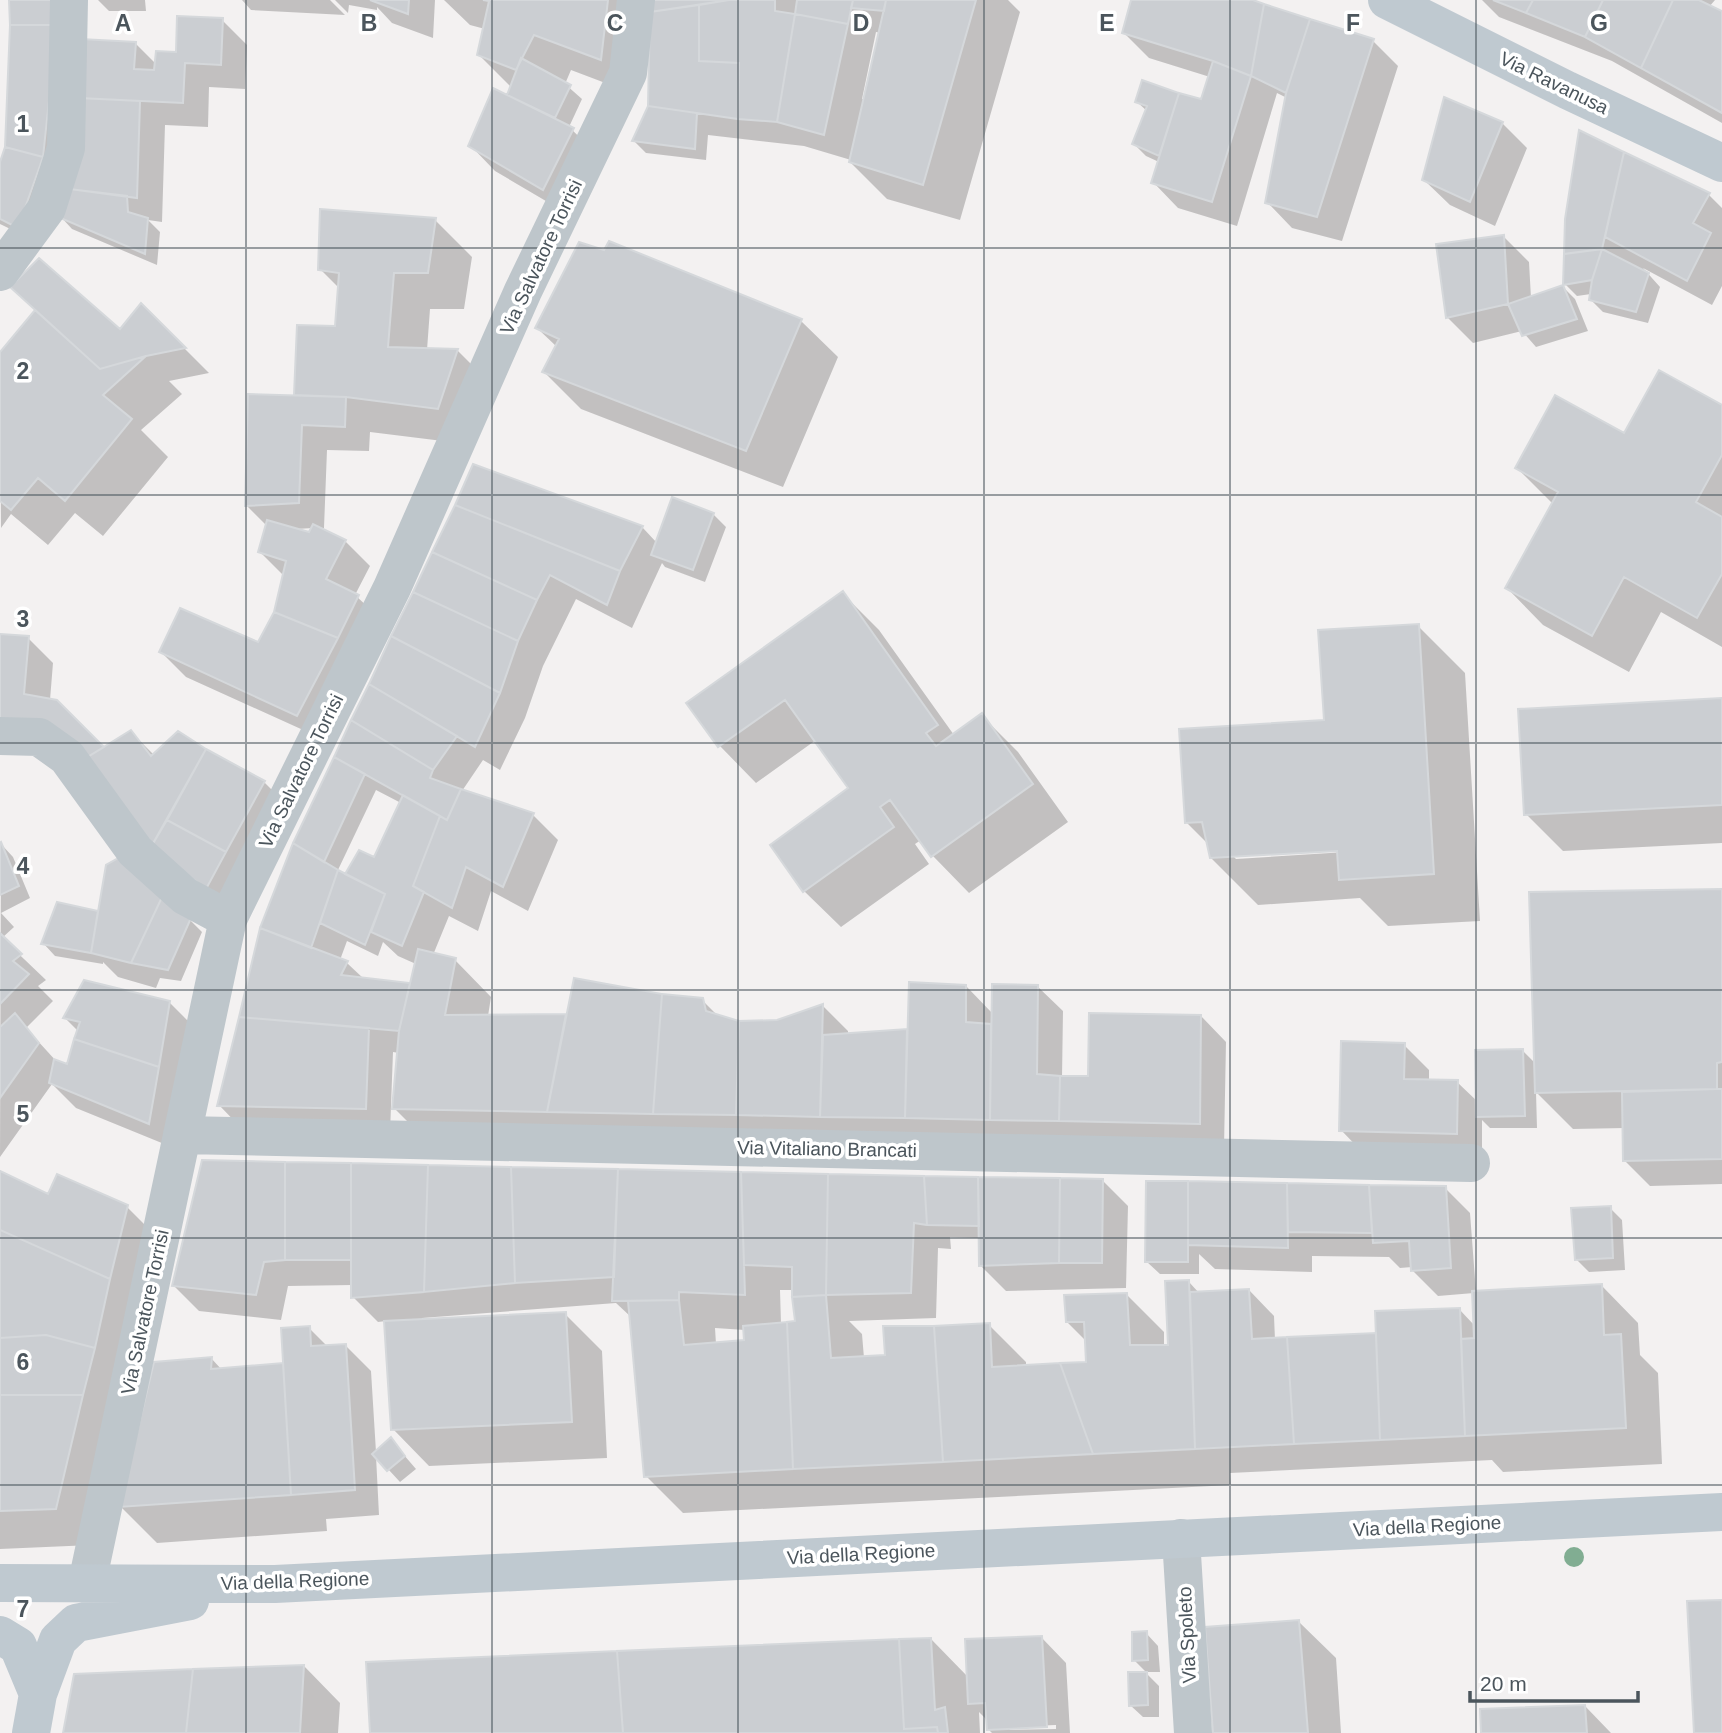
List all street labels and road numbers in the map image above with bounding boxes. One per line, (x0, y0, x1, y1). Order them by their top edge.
street label: Via Ravanusa (1496, 48, 1612, 118)
street label: Via Salvatore Torrisi (496, 176, 586, 338)
street label: Via Salvatore Torrisi (255, 691, 347, 851)
street label: Via Vitaliano Brancati (737, 1137, 917, 1161)
street label: Via Salvatore Torrisi (117, 1228, 173, 1396)
street label: Via della Regione (1352, 1512, 1502, 1540)
street label: Via della Regione (786, 1540, 936, 1568)
street label: Via della Regione (220, 1568, 370, 1594)
street label: Via Spoleto (1174, 1586, 1200, 1684)

